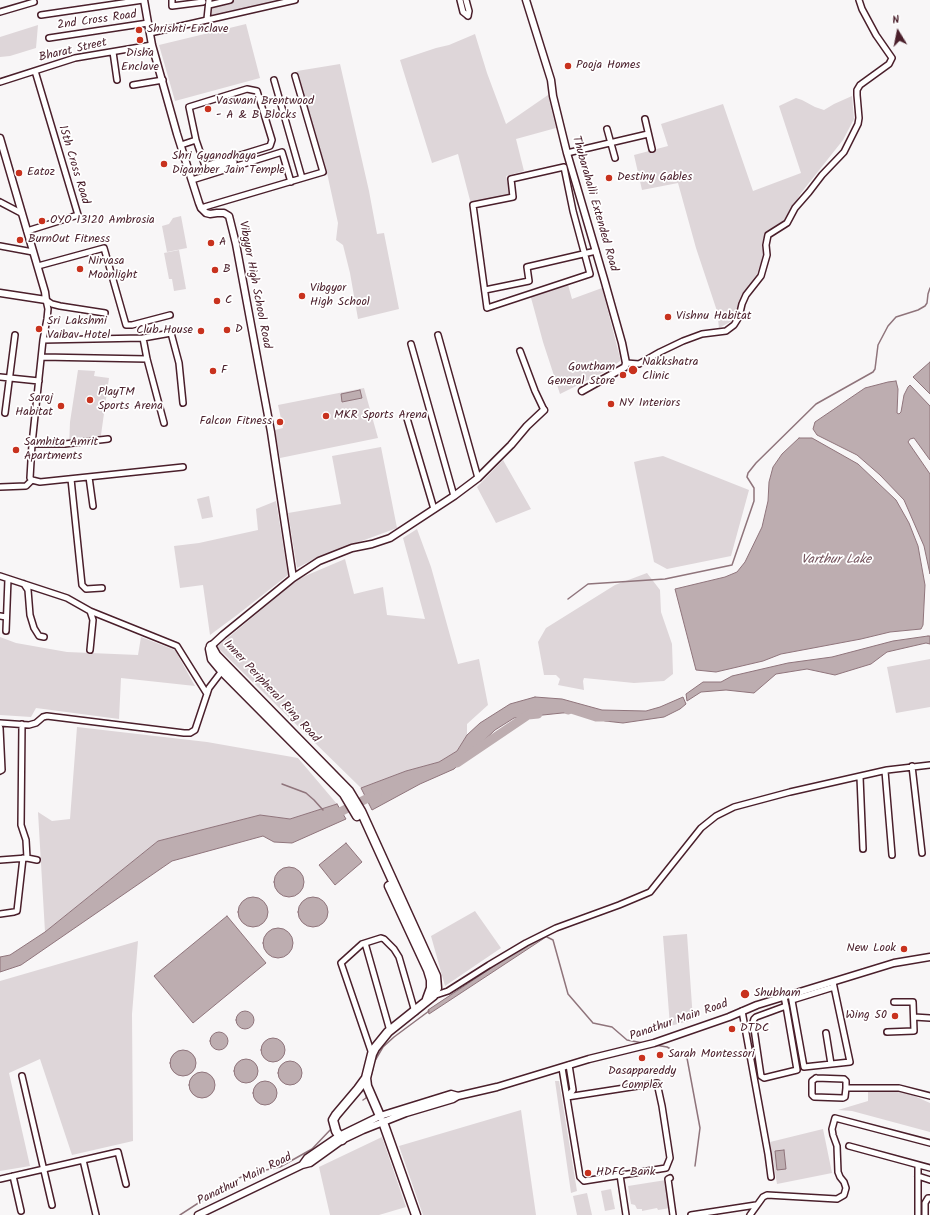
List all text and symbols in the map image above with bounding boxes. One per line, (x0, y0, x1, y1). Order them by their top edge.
street label: 2nd Cross Road (56, 8, 138, 34)
text: N (891, 11, 901, 30)
north arrow (878, 12, 918, 52)
place label: Shrishti Enclave (147, 23, 228, 37)
marker: Shrishti Enclave (134, 25, 144, 35)
marker: Disha Enclave (135, 35, 145, 45)
street label: Bharat Street (38, 36, 108, 66)
place label: Disha Enclave (121, 47, 159, 75)
place label: Pooja Homes (576, 59, 640, 73)
marker: Pooja Homes (563, 61, 573, 71)
place label: Vaswani Brentwood - A & B Blocks (216, 95, 314, 123)
marker: Vaswani Brentwood - A & B Blocks (203, 104, 213, 114)
street label: 15th Cross Road (54, 124, 92, 206)
street label: Thubarahalli Extended Road (568, 134, 620, 274)
place label: Shri Gyanodhaya Digamber Jain Temple (172, 150, 285, 178)
marker: Shri Gyanodhaya Digamber Jain Temple (159, 159, 169, 169)
place label: Eatoz (27, 166, 55, 180)
marker: Eatoz (14, 168, 24, 178)
place label: Destiny Gables (617, 171, 692, 185)
marker: Destiny Gables (604, 173, 614, 183)
place label: OYO 13120 Ambrosia (50, 214, 155, 228)
marker: OYO 13120 Ambrosia (37, 216, 47, 226)
street label: Vibgyor High School Road (235, 220, 273, 350)
place label: BurnOut Fitness (28, 233, 110, 247)
marker: BurnOut Fitness (15, 235, 25, 245)
place label: A (219, 236, 226, 250)
marker: A (206, 238, 216, 248)
place label: Nirvasa Moonlight (88, 255, 137, 283)
place label: B (223, 263, 231, 277)
marker: Nirvasa Moonlight (75, 264, 85, 274)
marker: B (210, 265, 220, 275)
place label: Vibgyor High School (310, 282, 370, 310)
marker: Vibgyor High School (297, 291, 307, 301)
place label: C (225, 294, 232, 308)
marker: C (212, 296, 222, 306)
place label: Vishnu Habitat (676, 310, 752, 324)
marker: Vishnu Habitat (663, 312, 673, 322)
place label: Sri Lakshmi Vaibav Hotel (47, 315, 110, 343)
place label: D (235, 323, 243, 337)
marker: Sri Lakshmi Vaibav Hotel (34, 324, 44, 334)
place label: Club House (136, 324, 193, 338)
marker: D (222, 325, 232, 335)
marker: Club House (196, 326, 206, 336)
place label: Nakkshatra Clinic (642, 356, 698, 384)
place label: Gowtham General Store (547, 361, 615, 389)
place label: F (221, 364, 227, 378)
marker: Nakkshatra Clinic (627, 364, 639, 376)
marker: F (208, 366, 218, 376)
marker: Gowtham General Store (618, 370, 628, 380)
place label: PlayTM Sports Arena (98, 386, 163, 414)
place label: Saroj Habitat (15, 392, 53, 420)
marker: PlayTM Sports Arena (85, 395, 95, 405)
place label: NY Interiors (619, 397, 680, 411)
marker: NY Interiors (606, 399, 616, 409)
marker: Saroj Habitat (56, 401, 66, 411)
place label: MKR Sports Arena (334, 409, 427, 423)
marker: MKR Sports Arena (321, 411, 331, 421)
place label: Falcon Fitness (199, 415, 272, 429)
marker: Falcon Fitness (275, 417, 285, 427)
place label: Samhita Amrit Apartments (24, 436, 98, 464)
marker: Samhita Amrit Apartments (11, 445, 21, 455)
water label: Varthur Lake (801, 553, 871, 569)
street label: Inner Peripheral Ring Road (220, 638, 322, 746)
place label: New Look (847, 942, 896, 956)
marker: New Look (899, 944, 909, 954)
place label: Shubham (754, 987, 800, 1001)
marker: Shubham (739, 988, 751, 1000)
street label: Panathur Main Road (628, 997, 730, 1045)
place label: Wing 50 (845, 1009, 887, 1023)
marker: Wing 50 (890, 1011, 900, 1021)
place label: DTDC (740, 1022, 769, 1036)
marker: DTDC (727, 1024, 737, 1034)
place label: Sarah Montessori (668, 1048, 755, 1062)
marker: Sarah Montessori (655, 1050, 665, 1060)
marker: Dasappareddy Complex (637, 1053, 647, 1063)
place label: Dasappareddy Complex (608, 1065, 676, 1093)
street label: Panathur Main Road (196, 1151, 294, 1209)
place label: HDFC Bank (596, 1166, 655, 1180)
marker: HDFC Bank (583, 1168, 593, 1178)

